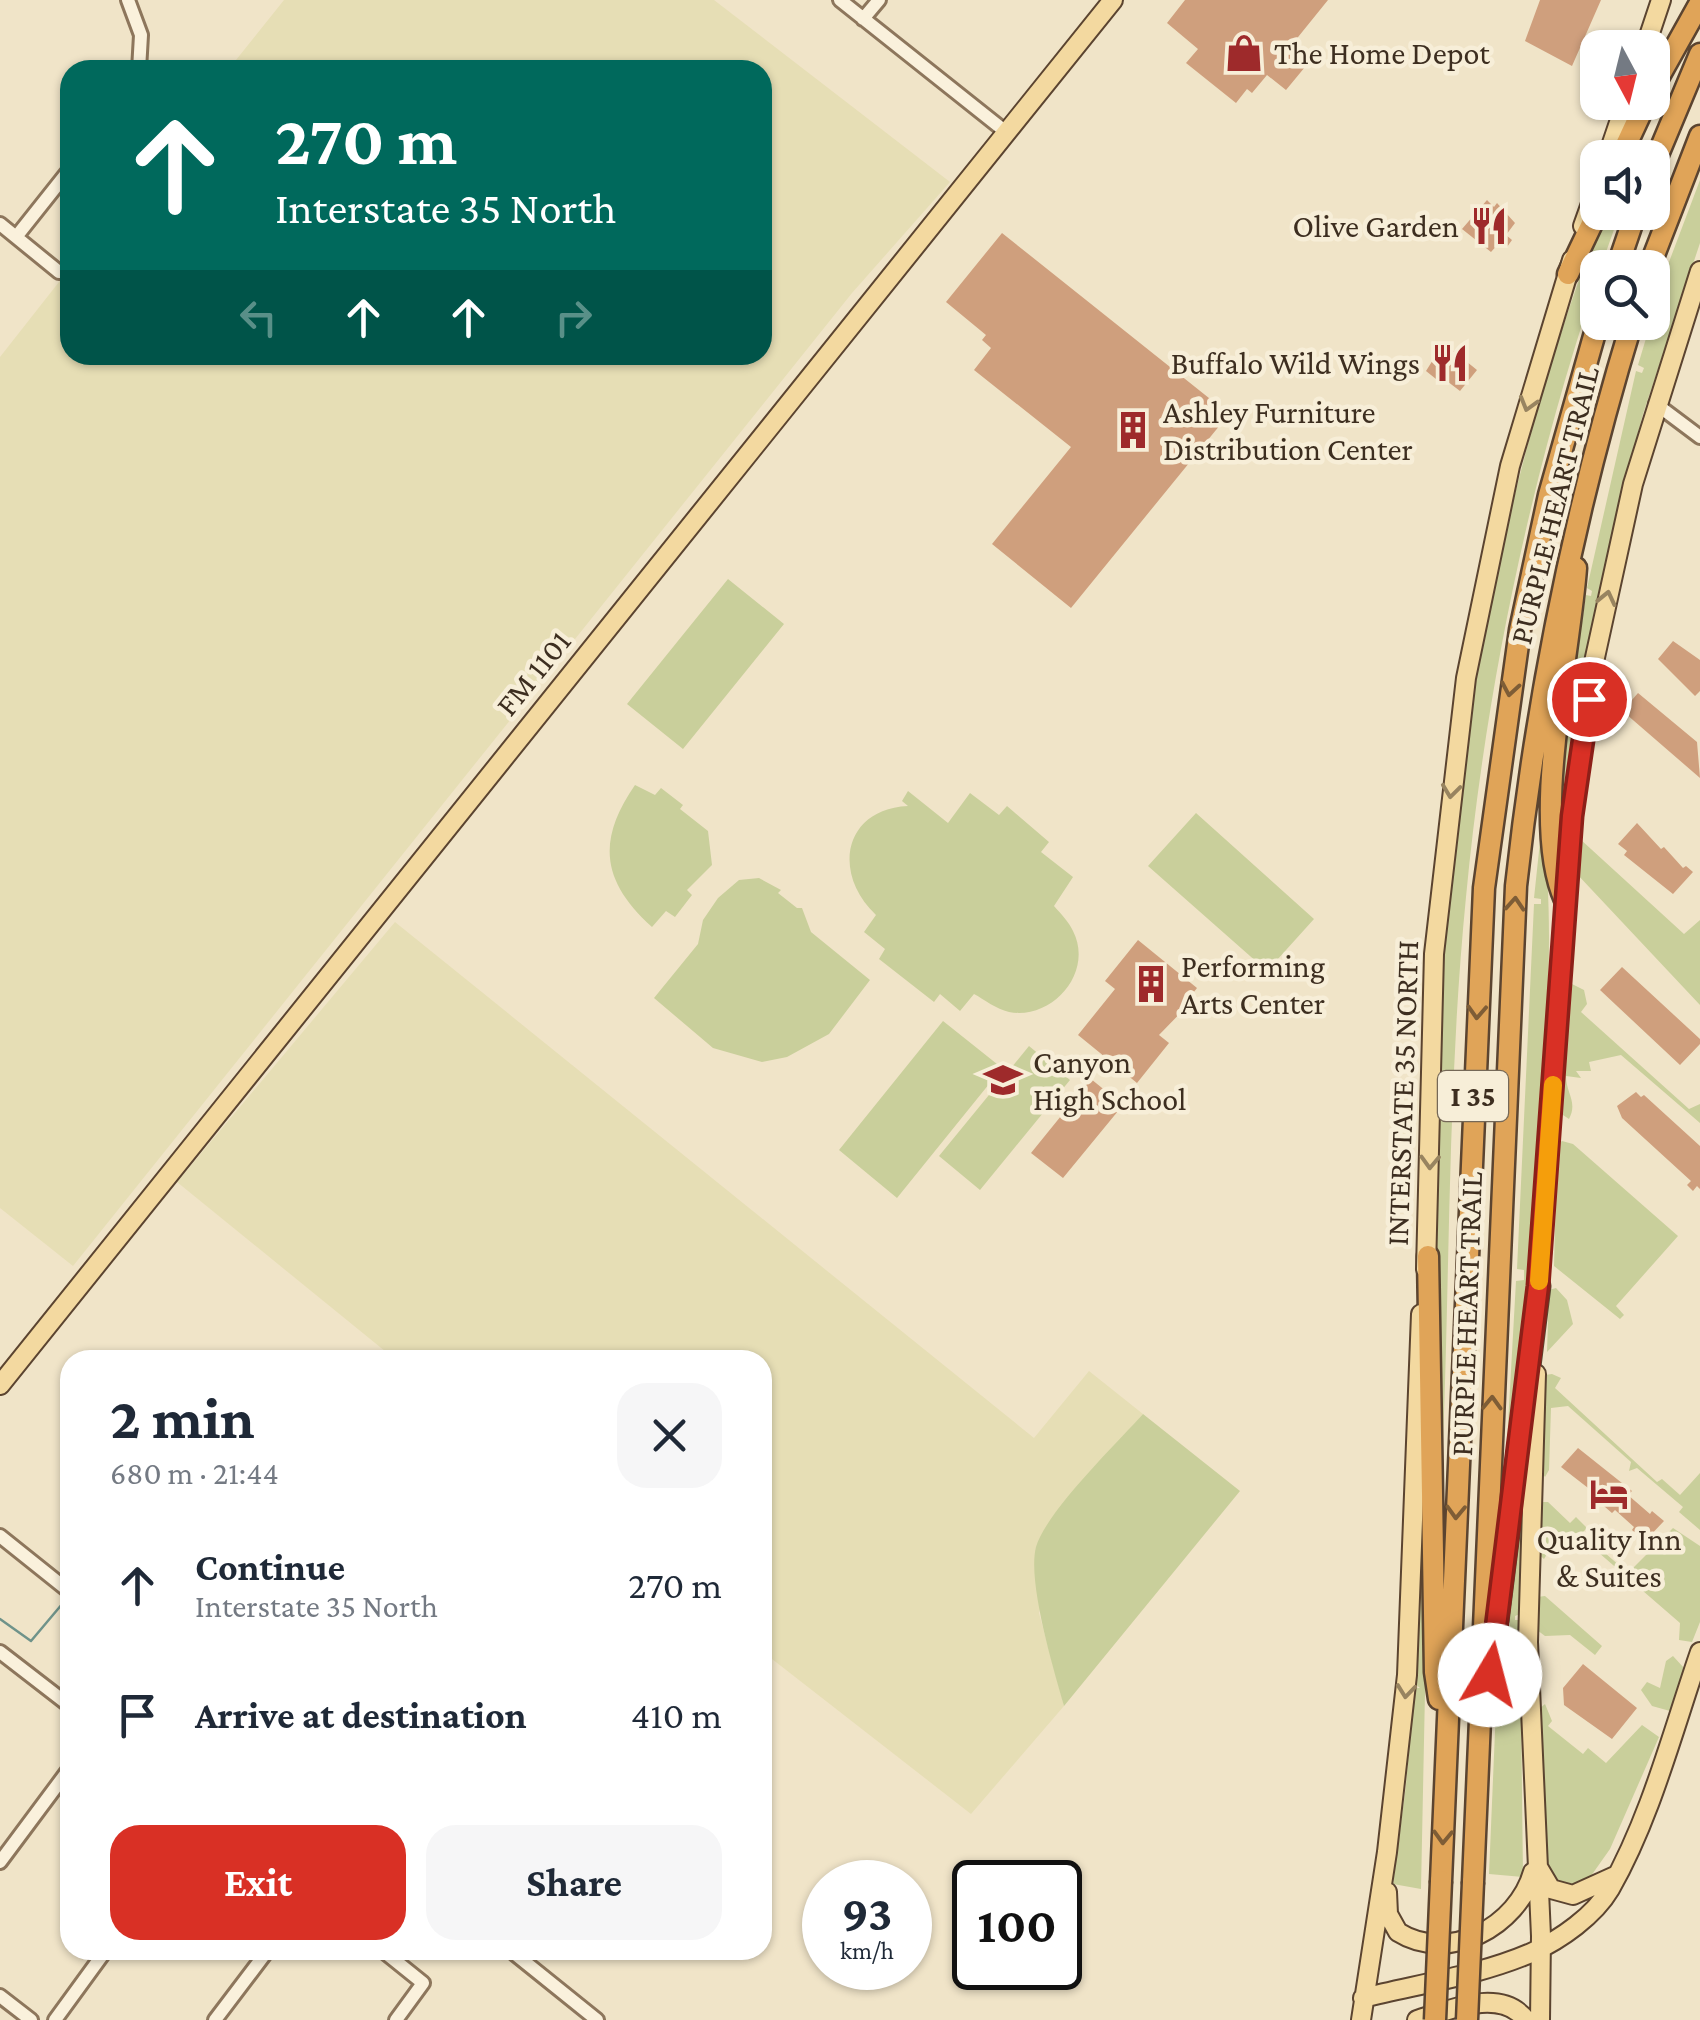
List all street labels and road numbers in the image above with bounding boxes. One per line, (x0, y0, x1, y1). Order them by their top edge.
street label: PURPLE HEART TRAIL (1502, 362, 1606, 648)
street label: FM 1101 (488, 623, 578, 723)
street label: INTERSTATE 35 NORTH (1379, 939, 1425, 1247)
road number: I 35 (1438, 1071, 1508, 1121)
street label: PURPLE HEART TRAIL (1443, 1171, 1489, 1457)

